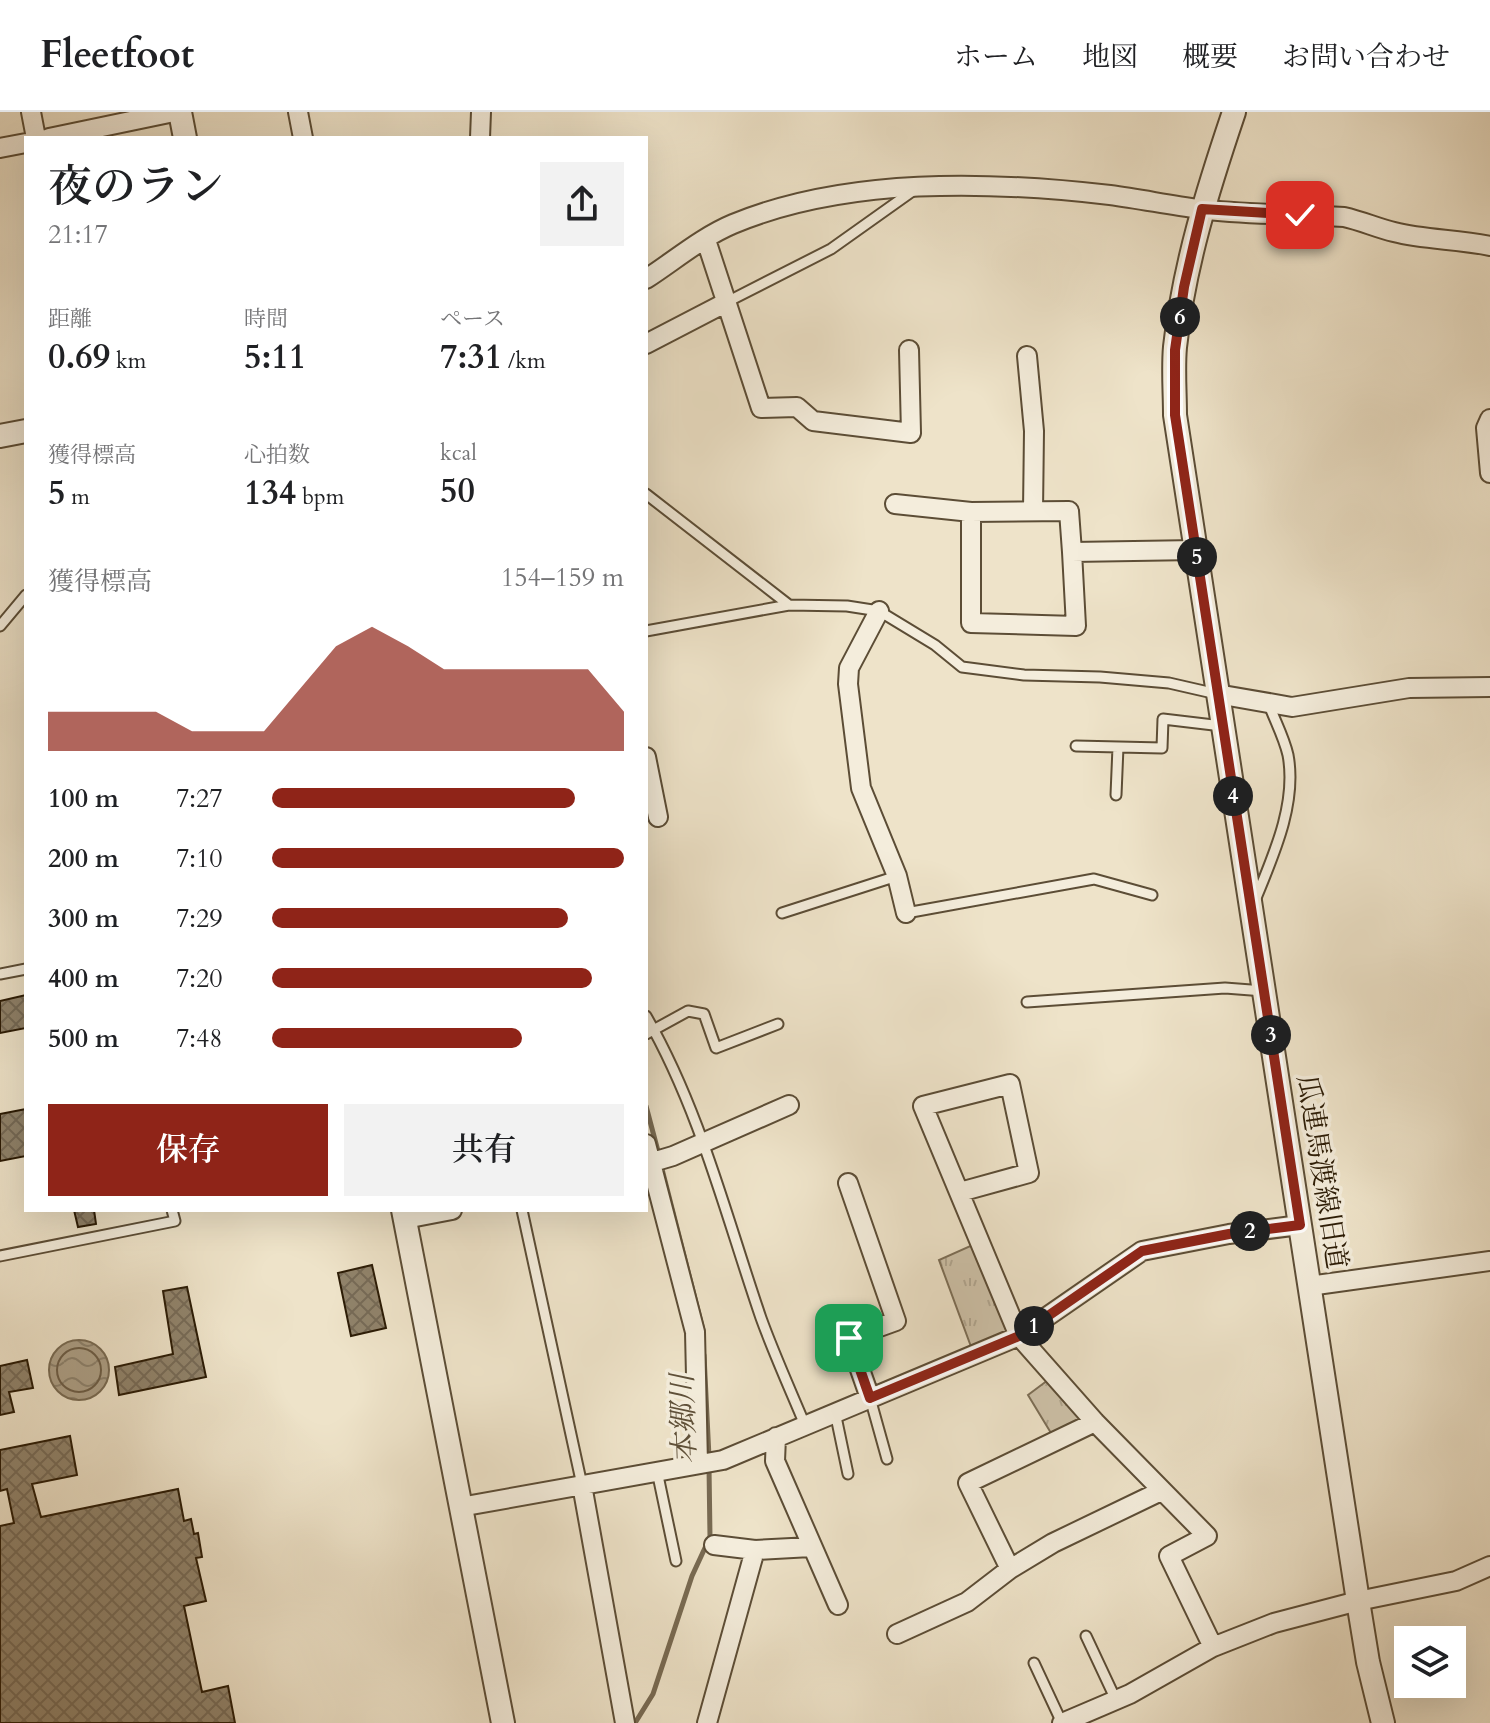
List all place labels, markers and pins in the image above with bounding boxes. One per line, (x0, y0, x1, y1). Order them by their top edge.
pin (1266, 181, 1334, 249)
pin: 6 (1160, 297, 1200, 337)
pin: 5 (1177, 537, 1217, 577)
pin: 4 (1213, 776, 1253, 816)
pin: 3 (1251, 1015, 1291, 1055)
pin: 2 (1230, 1211, 1270, 1251)
pin (815, 1304, 883, 1372)
pin: 1 (1014, 1306, 1054, 1346)

